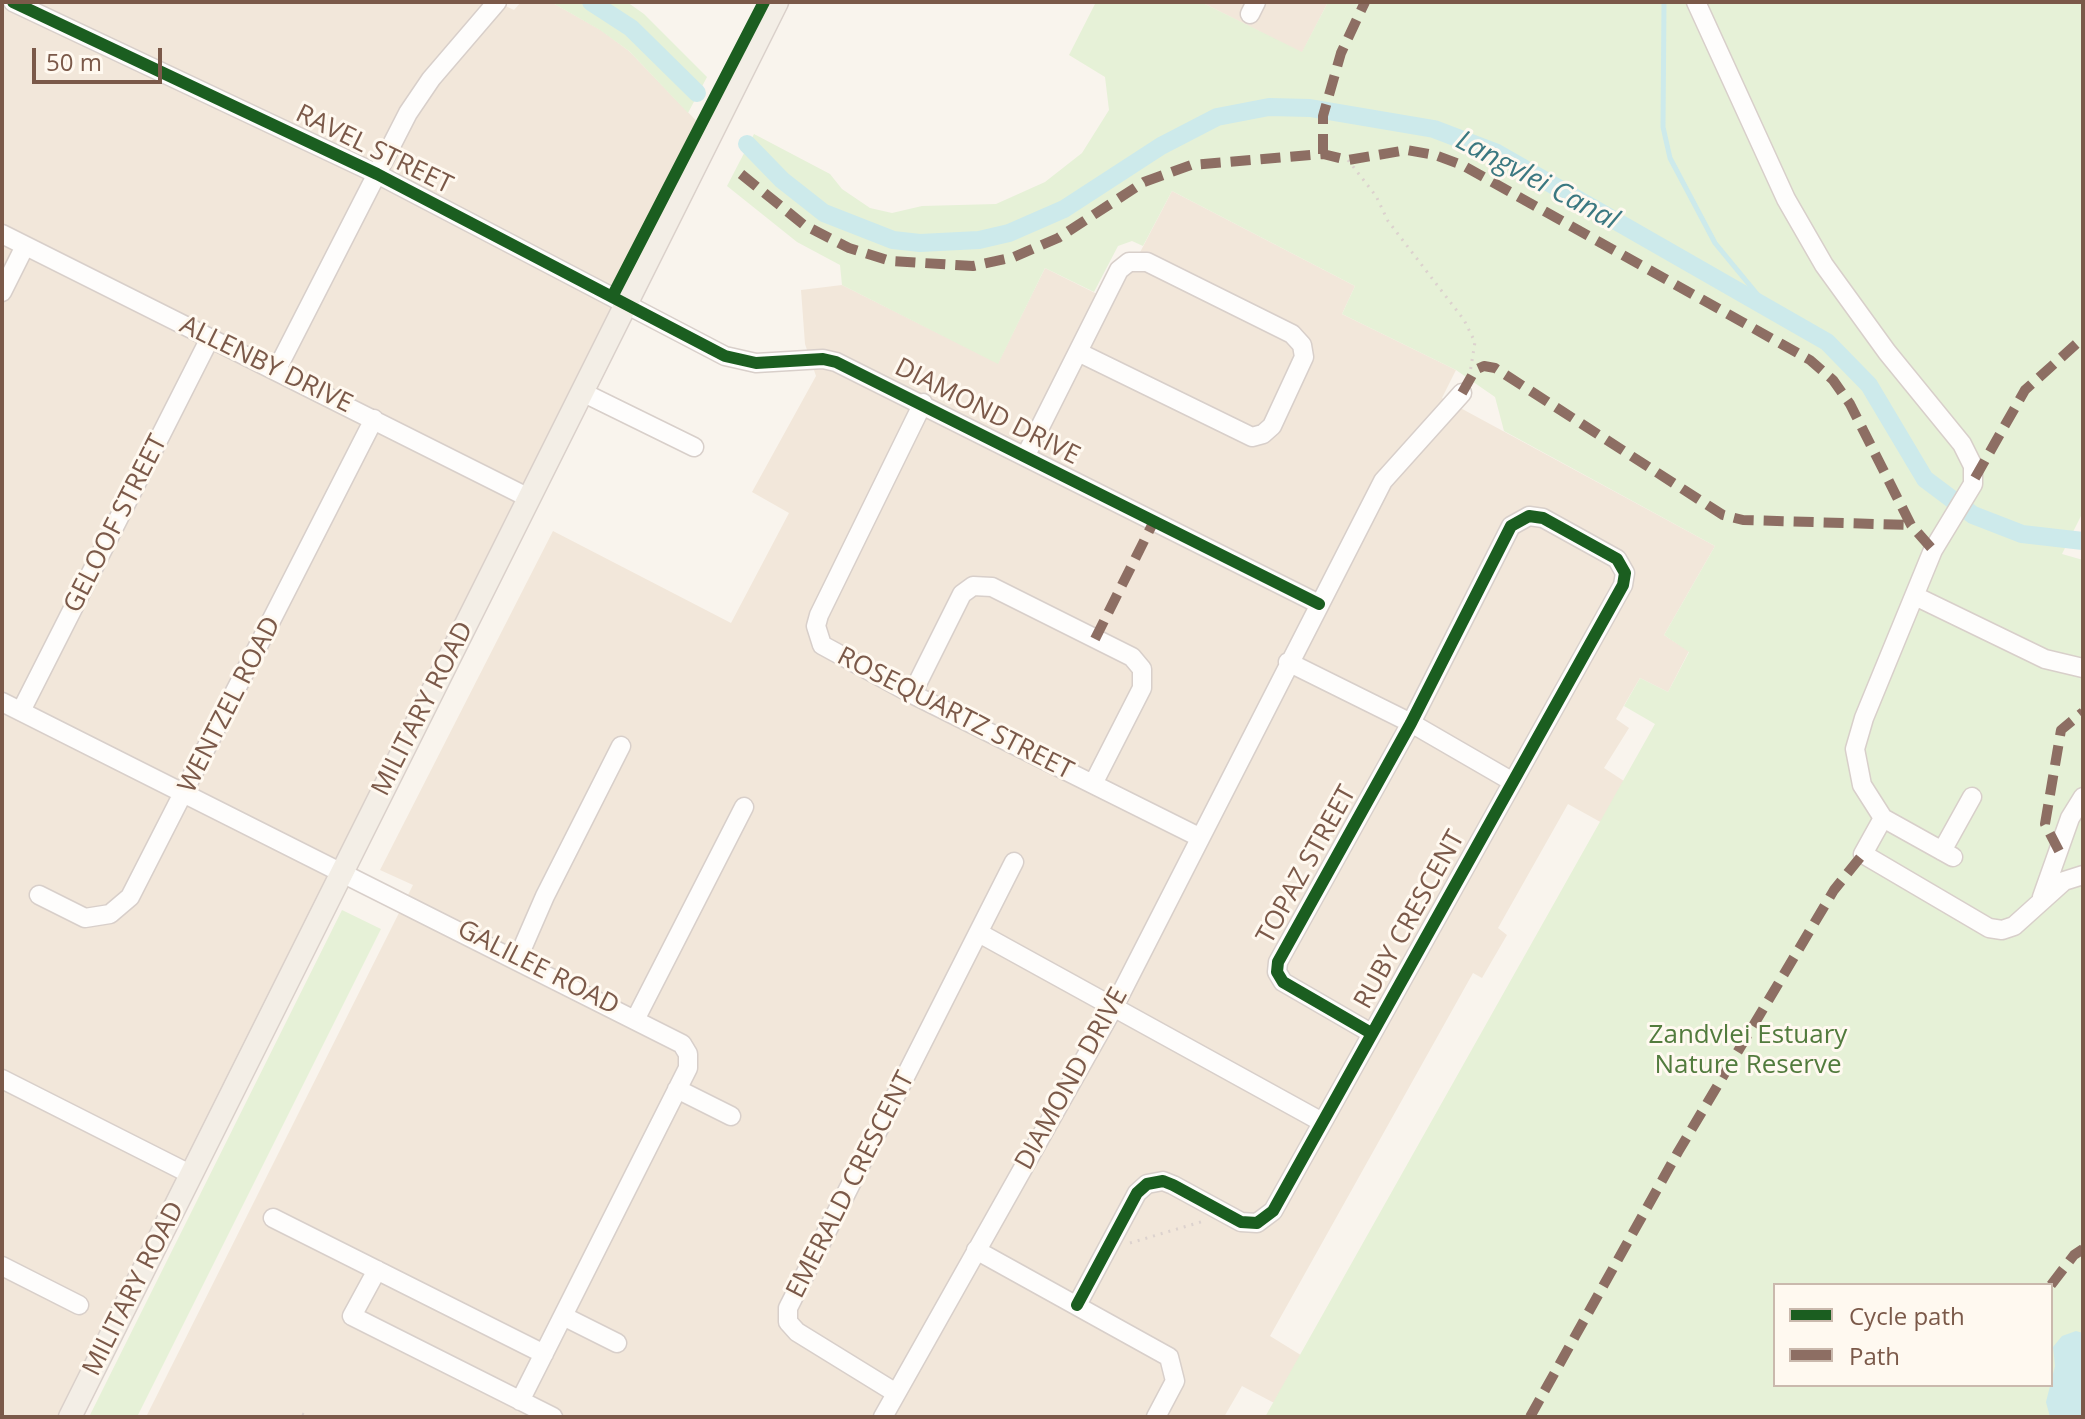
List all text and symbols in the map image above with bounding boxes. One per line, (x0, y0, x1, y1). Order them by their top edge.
scale bar (36, 32, 166, 82)
text: 50 m (46, 45, 102, 78)
street label: RAVEL STREET (290, 99, 458, 201)
water label: Langvlei Canal (1450, 124, 1624, 238)
street label: ALLENBY DRIVE (175, 310, 357, 420)
street label: DIAMOND DRIVE (889, 352, 1085, 472)
street label: GELOOF STREET (58, 430, 174, 618)
street label: WENTZEL ROAD (172, 612, 288, 798)
street label: MILITARY ROAD (366, 617, 480, 801)
street label: ROSEQUARTZ STREET (832, 641, 1078, 787)
street label: TOPAZ STREET (1251, 780, 1363, 950)
street label: RUBY CRESCENT (1348, 825, 1472, 1015)
street label: GALILEE ROAD (452, 914, 624, 1022)
street label: DIAMOND DRIVE (1009, 982, 1135, 1176)
park label: Zandvlei Estuary Nature Reserve (1649, 1020, 1847, 1082)
street label: EMERALD CRESCENT (780, 1067, 922, 1303)
street label: MILITARY ROAD (77, 1197, 191, 1381)
legend (1773, 1283, 2053, 1387)
text: Cycle path (1849, 1299, 1965, 1332)
text: Path (1849, 1339, 1900, 1372)

